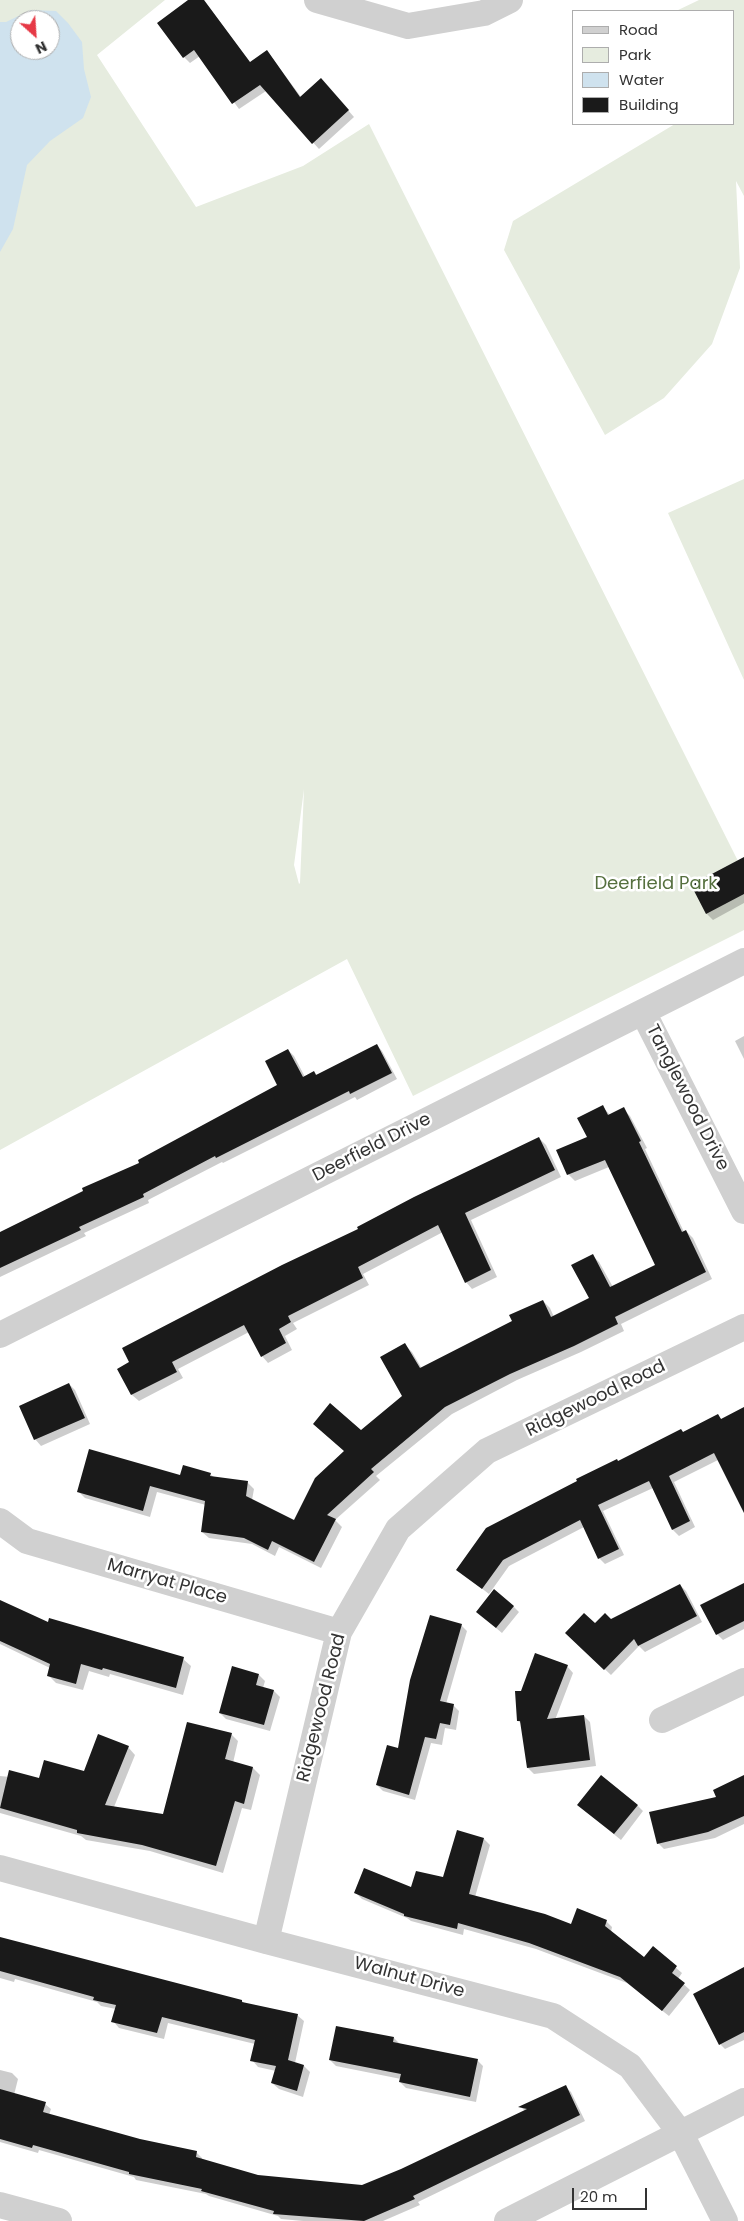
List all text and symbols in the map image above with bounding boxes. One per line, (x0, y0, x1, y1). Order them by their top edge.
north arrow (10, 10, 60, 60)
legend (572, 10, 734, 125)
text: Road (619, 19, 658, 40)
text: N (32, 36, 50, 59)
text: Park (619, 44, 651, 65)
text: Water (619, 69, 664, 90)
text: Building (619, 94, 679, 115)
park label: Deerfield Park (594, 873, 718, 895)
street label: Tanglewood Drive (641, 1021, 733, 1175)
street label: Deerfield Drive (309, 1109, 435, 1187)
street label: Ridgewood Road (523, 1356, 669, 1442)
street label: Marryat Place (104, 1555, 230, 1609)
street label: Ridgewood Road (293, 1631, 351, 1785)
street label: Walnut Drive (351, 1953, 467, 2003)
scale bar (574, 2178, 649, 2210)
text: 20 m (580, 2186, 618, 2207)

